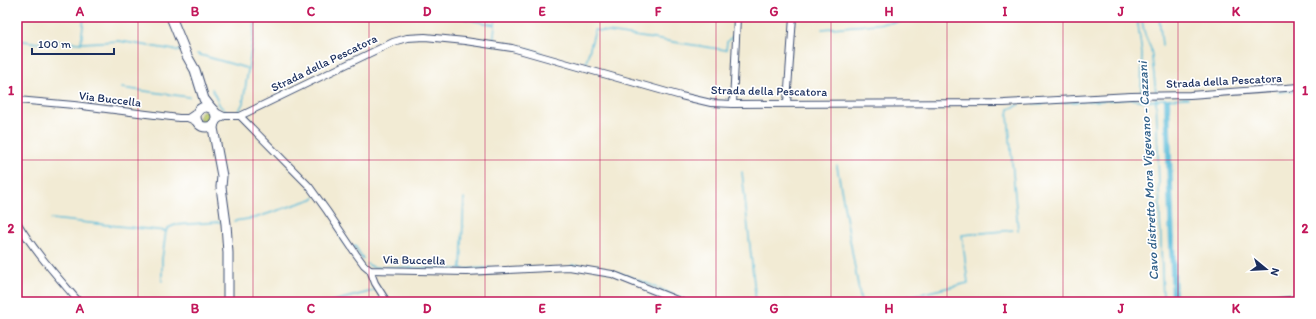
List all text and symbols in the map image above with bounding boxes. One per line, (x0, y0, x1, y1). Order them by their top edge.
text: A (75, 4, 85, 19)
text: B (191, 4, 200, 19)
text: C (307, 4, 316, 19)
text: D (423, 4, 432, 19)
text: E (538, 4, 546, 19)
text: F (655, 4, 662, 19)
text: G (770, 4, 779, 19)
text: H (885, 4, 894, 19)
text: I (1003, 4, 1008, 19)
text: J (1117, 4, 1125, 19)
text: K (1232, 4, 1241, 19)
scale bar (32, 30, 114, 56)
street label: Strada della Pescatora (269, 31, 379, 95)
text: 100 m (38, 37, 71, 51)
water label: Cavo distretto Mora Vigevano - Cazzani (1135, 59, 1161, 281)
street label: Strada della Pescatora (1166, 71, 1282, 91)
text: 1 (8, 83, 14, 98)
street label: Strada della Pescatora (711, 83, 827, 99)
text: 1 (1302, 83, 1308, 98)
street label: Via Buccella (78, 88, 142, 110)
text: 2 (8, 221, 15, 236)
text: 2 (1302, 221, 1309, 236)
north arrow (1246, 249, 1286, 289)
street label: Via Buccella (383, 252, 445, 268)
text: N (1268, 266, 1282, 277)
text: A (75, 301, 85, 316)
text: B (191, 301, 200, 316)
text: C (307, 301, 316, 316)
text: D (423, 301, 432, 316)
text: E (538, 301, 546, 316)
text: F (655, 301, 662, 316)
text: G (770, 301, 779, 316)
text: H (885, 301, 894, 316)
text: I (1003, 301, 1008, 316)
text: J (1117, 301, 1125, 316)
text: K (1232, 301, 1241, 316)

